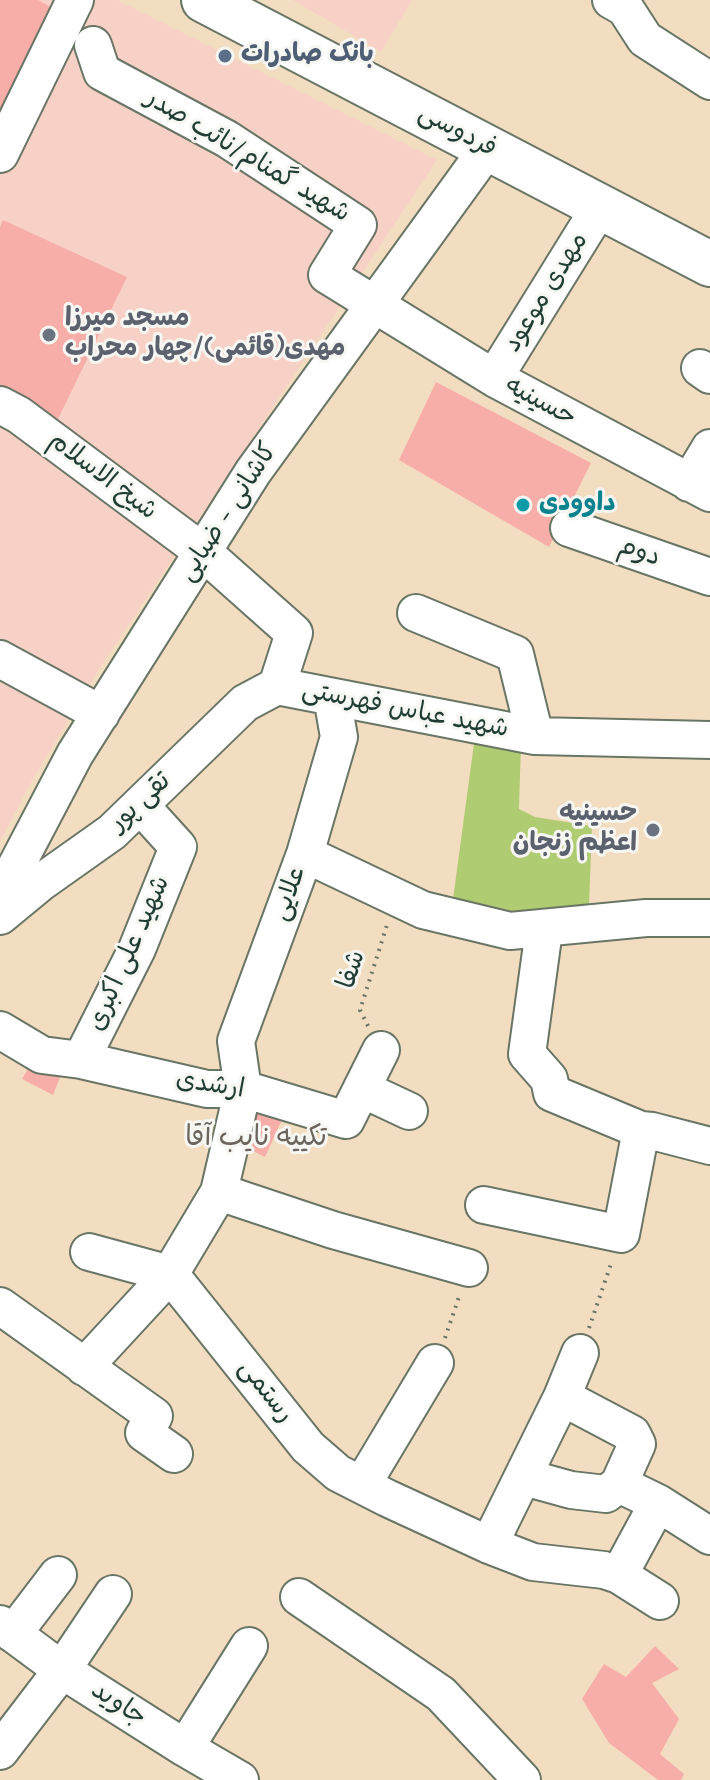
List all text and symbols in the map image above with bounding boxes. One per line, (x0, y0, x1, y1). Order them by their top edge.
place label: بانک صادرات (241, 40, 374, 72)
marker: بانک صادرات (216, 47, 234, 65)
street label: شهید گمنام/نائب صدر (139, 84, 355, 230)
street label: فردوسی (412, 98, 502, 166)
street label: مهدی موعود (498, 227, 596, 359)
place label: مسجد میرزا مهدی(قائمی)/چهار محراب (65, 304, 345, 366)
marker: مسجد میرزا مهدی(قائمی)/چهار محراب (40, 326, 58, 344)
street label: حسینیه (499, 371, 581, 435)
street label: شیخ الاسلام (42, 426, 162, 528)
street label: کاشانی - ضیایی (172, 438, 286, 588)
place label: داوودی (539, 489, 616, 521)
marker: داوودی (514, 496, 532, 514)
street label: دوم (614, 531, 664, 575)
street label: شهید عباس فهرستی (299, 676, 511, 746)
street label: تقی پور (104, 767, 178, 839)
place label: حسینیه اعظم زنجان (513, 799, 637, 860)
marker: حسینیه اعظم زنجان (644, 821, 662, 839)
street label: علایی (266, 863, 314, 925)
street label: شهید علی اکبری (82, 872, 178, 1036)
street label: شفا (332, 947, 374, 993)
street label: ارشدی (173, 1065, 247, 1107)
district label: تکییه نایب آقا (185, 1122, 327, 1156)
street label: رستمی (231, 1354, 299, 1430)
street label: جاوید (84, 1676, 152, 1734)

